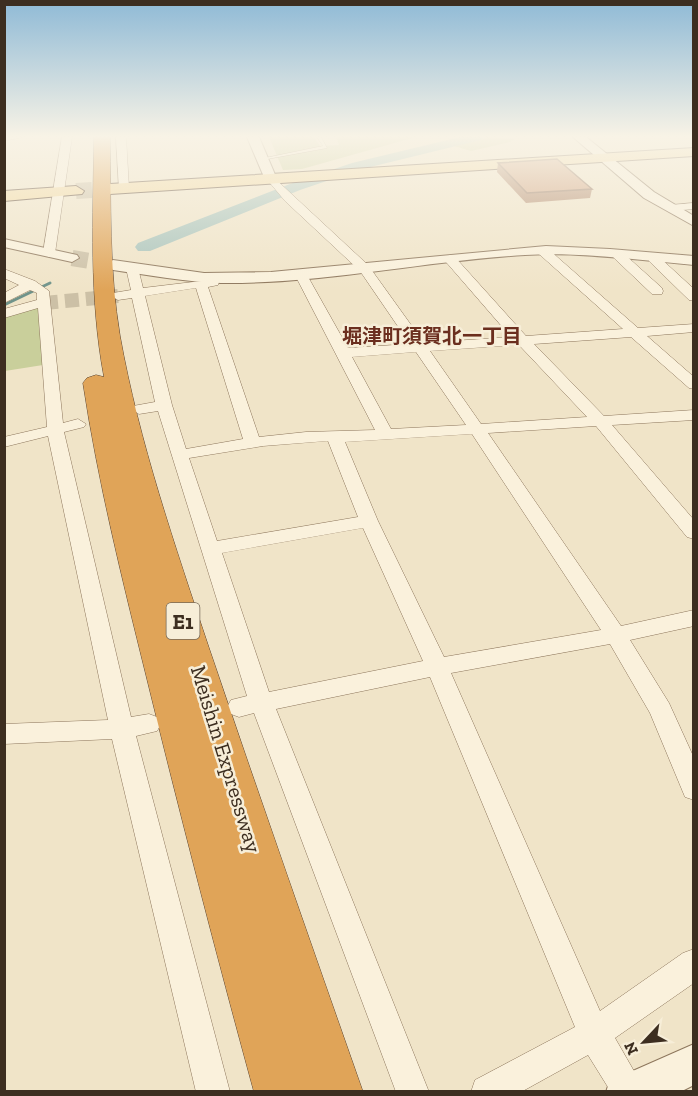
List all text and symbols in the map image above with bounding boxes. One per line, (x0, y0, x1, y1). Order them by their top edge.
district label: 堀津町須賀北一丁目 (342, 324, 522, 348)
road number: E1 (166, 603, 200, 639)
street label: Meishin Expressway (185, 662, 268, 857)
north arrow (614, 1012, 674, 1072)
text: N (620, 1039, 642, 1058)

